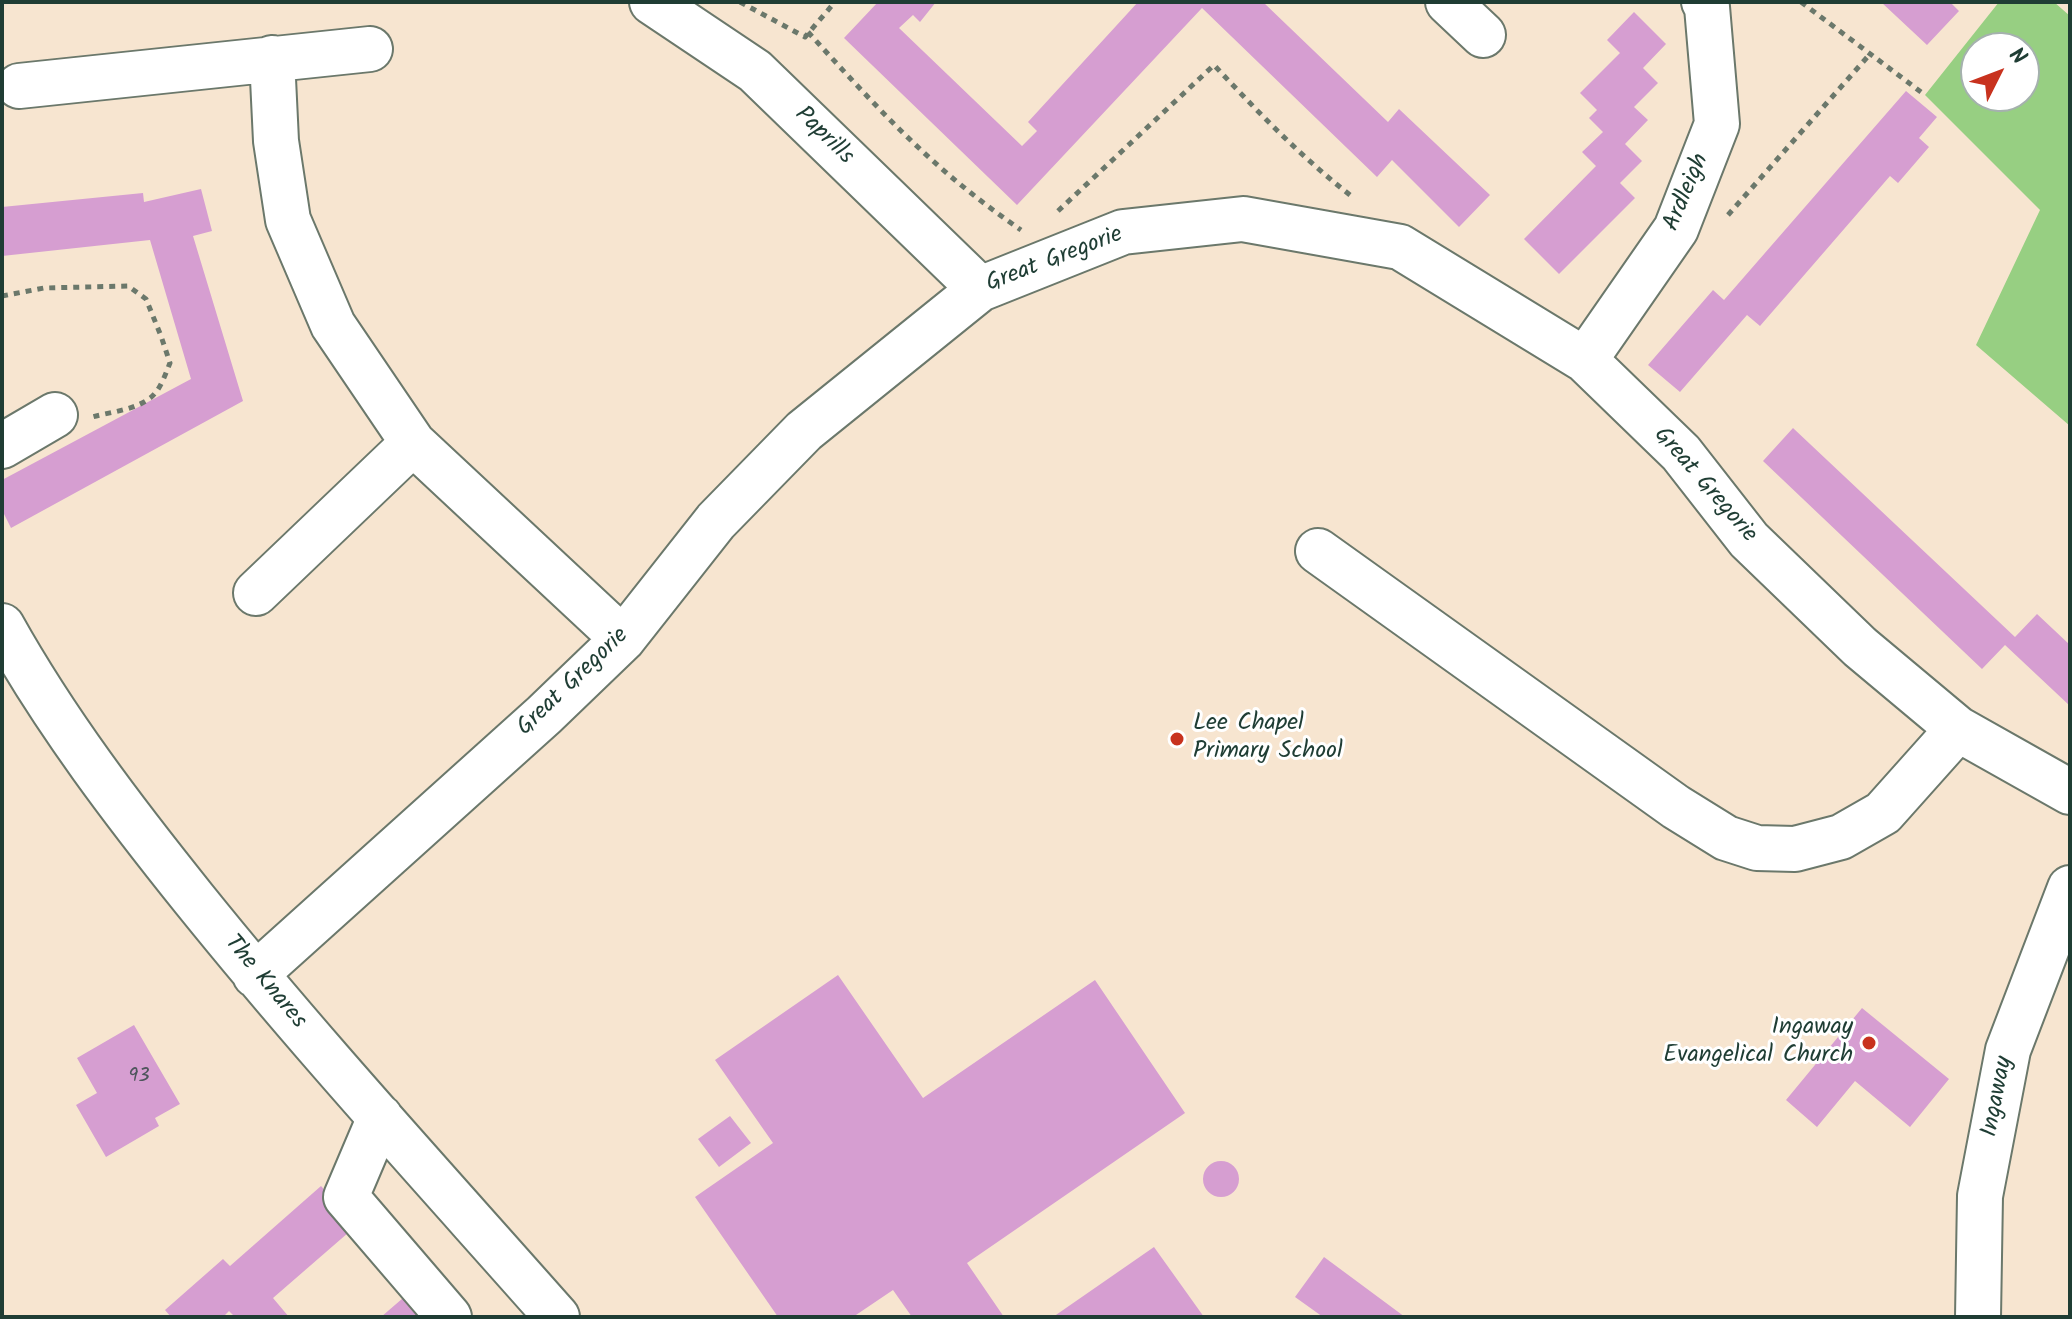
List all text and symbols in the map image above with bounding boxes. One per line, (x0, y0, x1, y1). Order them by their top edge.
north arrow (1960, 32, 2040, 112)
text: N (1999, 40, 2034, 74)
street label: Paprills (787, 102, 859, 172)
street label: Ardleigh (1659, 150, 1717, 236)
street label: Great Gregorie (983, 222, 1127, 300)
street label: Great Gregorie (1646, 422, 1762, 550)
street label: Great Gregorie (512, 623, 636, 743)
place label: Lee Chapel Primary School (1193, 711, 1343, 767)
marker: Lee Chapel Primary School (1168, 730, 1186, 748)
street label: The Knares (217, 930, 311, 1036)
place label: Ingaway Evangelical Church (1663, 1015, 1853, 1071)
marker: Ingaway Evangelical Church (1860, 1034, 1878, 1052)
street label: Ingaway (1977, 1054, 2021, 1140)
house number: 93 (128, 1066, 150, 1090)

